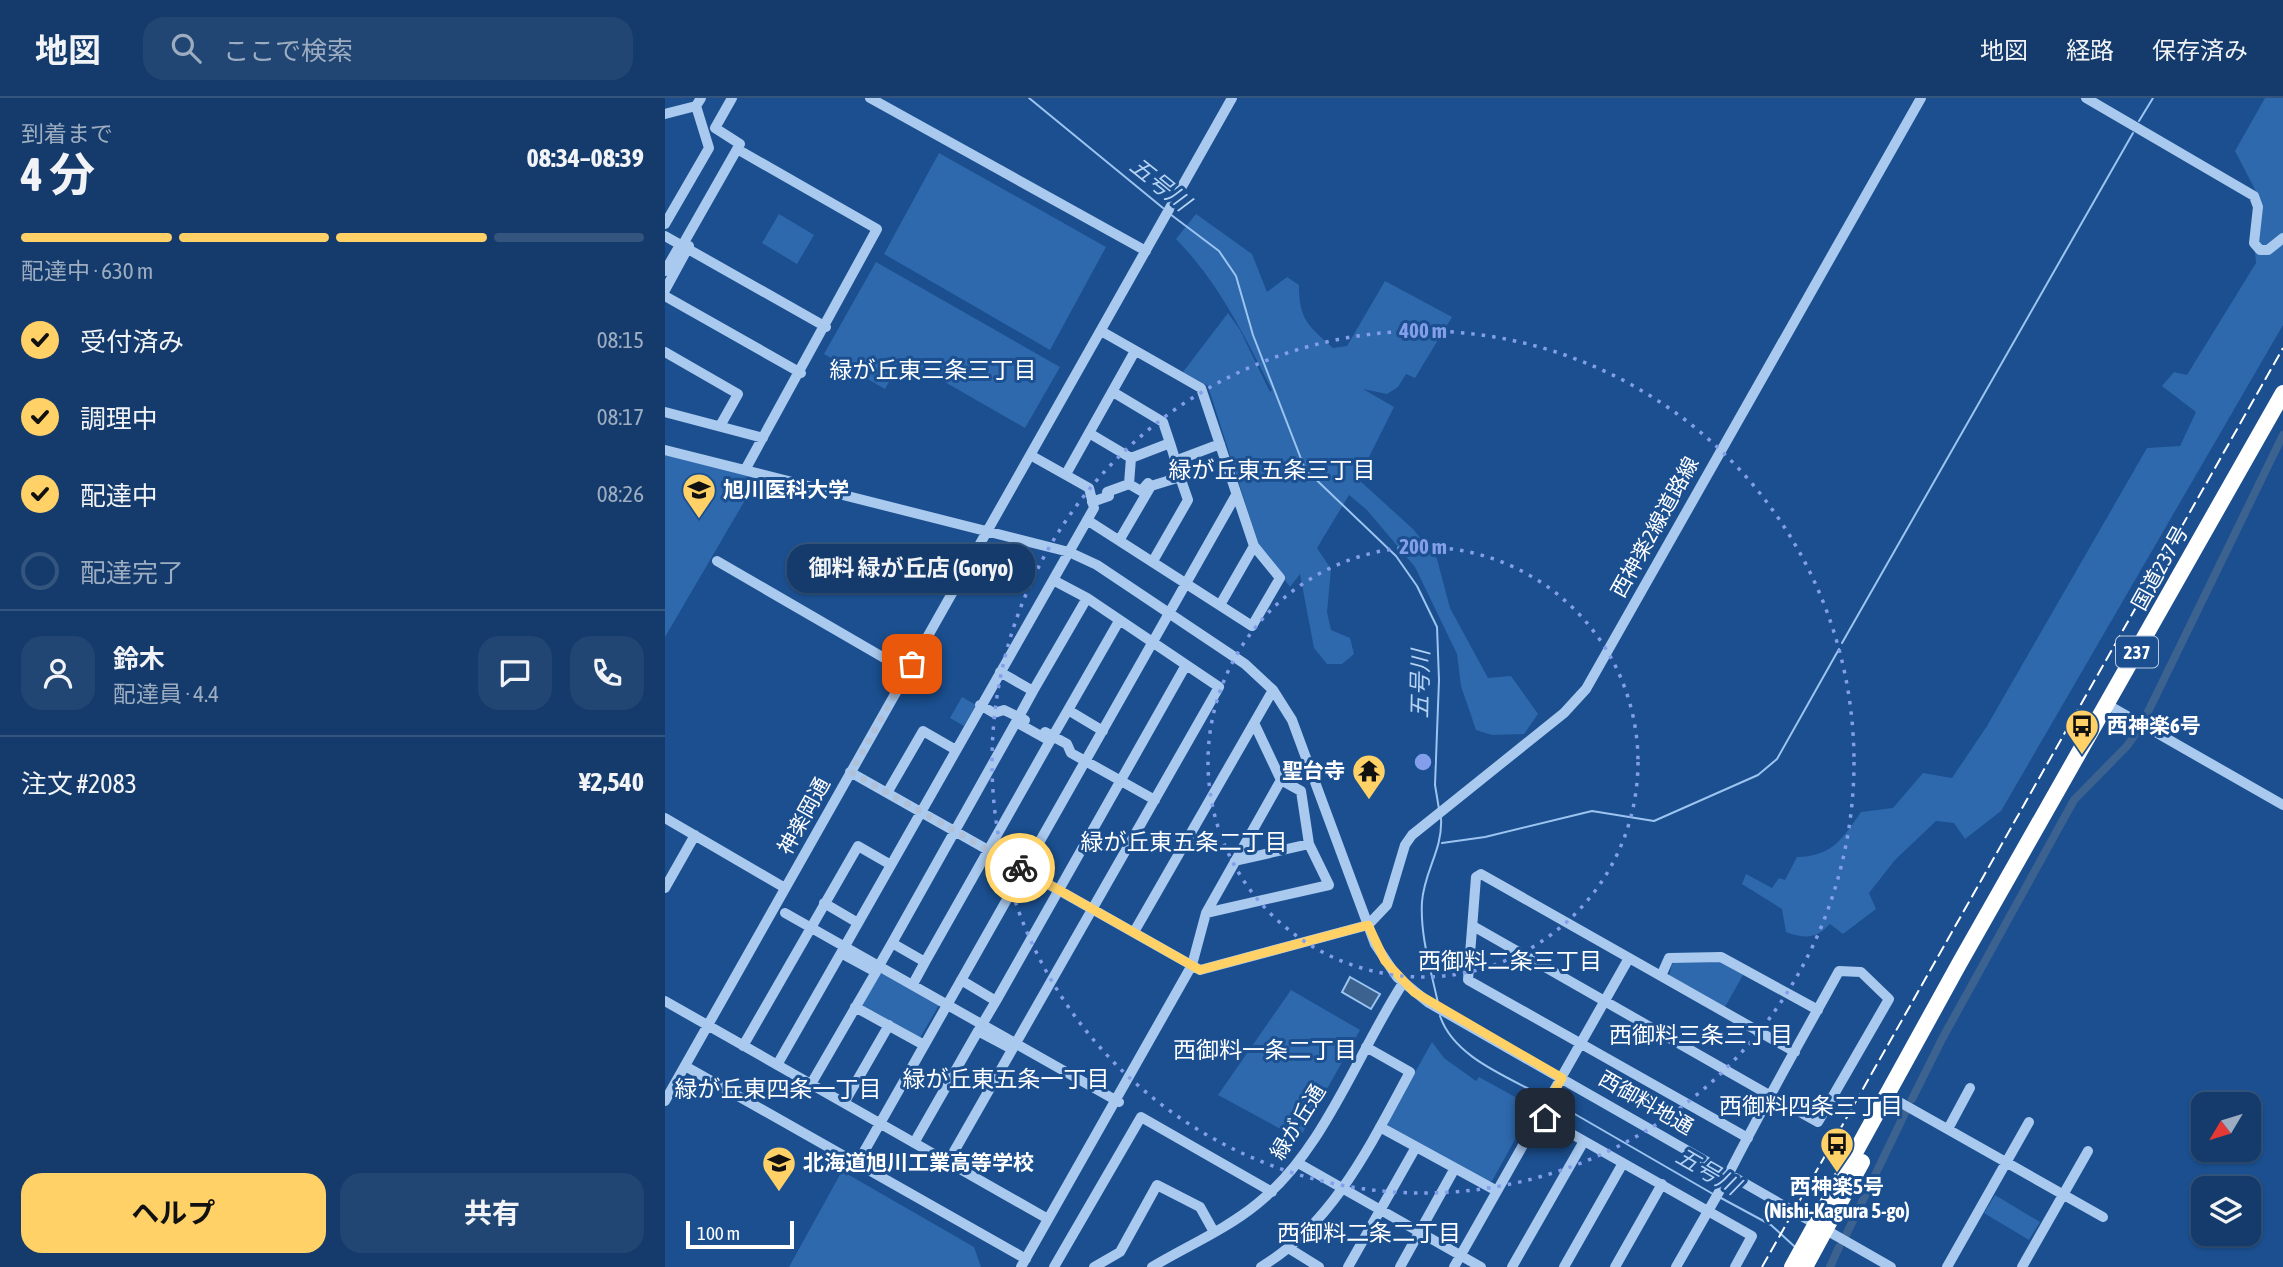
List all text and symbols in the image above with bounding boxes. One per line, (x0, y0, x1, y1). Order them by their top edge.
search box (143, 17, 633, 80)
icon: search (167, 29, 205, 67)
text: 地図 (35, 31, 101, 69)
text: ここで検索 (223, 36, 353, 66)
text: 地図 (1980, 37, 2028, 64)
text: 経路 (2066, 37, 2114, 64)
text: 保存済み (2152, 37, 2248, 64)
text: 到着まで (21, 121, 113, 147)
text: 08:34–08:39 (527, 143, 644, 173)
text: 4 分 (21, 148, 95, 201)
water label: 五号川 (1125, 152, 1197, 218)
text: 配達中 · 630 m (21, 258, 153, 284)
text: 400 m (1398, 318, 1447, 342)
icon: check (21, 321, 59, 359)
text: 受付済み (80, 327, 184, 357)
text: 08:15 (597, 327, 644, 353)
district label: 緑が丘東三条三丁目 (830, 357, 1037, 383)
icon: check (21, 398, 59, 436)
text: 調理中 (80, 404, 158, 434)
text: 08:17 (597, 404, 644, 430)
street label: 西神楽2線道路線 (1606, 452, 1703, 601)
district label: 緑が丘東五条三丁目 (1169, 457, 1376, 483)
school or university icon: 旭川医科大学 (680, 471, 718, 520)
icon: check (21, 475, 59, 513)
place label: 旭川医科大学 (723, 477, 849, 501)
text: 配達中 (80, 481, 158, 511)
text: 08:26 (597, 481, 644, 507)
street label: 国道237号 (2126, 521, 2192, 614)
text: 200 m (1399, 534, 1447, 558)
callout: 御料 緑が丘店 (Goryo) (788, 545, 1036, 594)
text: 御料 緑が丘店 (Goryo) (808, 555, 1014, 581)
text: 配達完了 (80, 558, 184, 588)
pin (882, 634, 942, 694)
button: person (21, 636, 95, 710)
button: chat (478, 636, 552, 710)
button: phone (570, 636, 644, 710)
road number: 237 (2116, 636, 2158, 667)
text: 鈴木 (113, 644, 165, 674)
icon: bag (893, 645, 931, 683)
water label: 五号川 (1406, 646, 1434, 719)
text: 配達員 · 4.4 (113, 681, 219, 707)
bus stop icon: 西神楽6号 (2063, 707, 2101, 756)
place label: 西神楽6号 (2107, 713, 2201, 737)
centre of rings (1411, 750, 1435, 774)
temple icon: 聖台寺 (1350, 752, 1388, 801)
place label: 聖台寺 (1282, 758, 1345, 782)
text: ¥2,540 (579, 767, 644, 797)
text: 注文 #2083 (21, 769, 137, 799)
street label: 神楽岡通 (772, 773, 834, 858)
district label: 緑が丘東五条二丁目 (1081, 829, 1288, 855)
courier (985, 833, 1055, 903)
icon: bike (1001, 849, 1039, 887)
district label: 西御料二条三丁目 (1418, 948, 1602, 974)
district label: 西御料三条三丁目 (1609, 1022, 1793, 1048)
district label: 西御料一条二丁目 (1173, 1037, 1357, 1063)
street label: 西御料地通 (1595, 1065, 1698, 1139)
district label: 緑が丘東五条一丁目 (903, 1066, 1110, 1092)
district label: 緑が丘東四条一丁目 (675, 1076, 882, 1102)
street label: 緑が丘通 (1265, 1079, 1330, 1163)
pin (1515, 1088, 1575, 1148)
north arrow (2191, 1092, 2261, 1162)
map controls (2191, 1092, 2261, 1246)
district label: 西御料四条三丁目 (1719, 1093, 1903, 1119)
icon: home (1526, 1099, 1564, 1137)
bus stop icon: 西神楽5号 (Nishi-Kagura 5-go) (1818, 1125, 1856, 1174)
water label: 五号川 (1672, 1142, 1747, 1201)
school or university icon: 北海道旭川工業高等学校 (760, 1144, 798, 1193)
place label: 北海道旭川工業高等学校 (803, 1150, 1034, 1174)
button: ヘルプ (21, 1173, 326, 1253)
button: 共有 (340, 1173, 644, 1253)
place label: 西神楽5号 (Nishi-Kagura 5-go) (1764, 1174, 1910, 1222)
button: layers (2191, 1176, 2261, 1246)
scale bar (686, 1218, 795, 1250)
district label: 西御料二条二丁目 (1277, 1220, 1461, 1246)
text: 100 m (697, 1222, 740, 1244)

